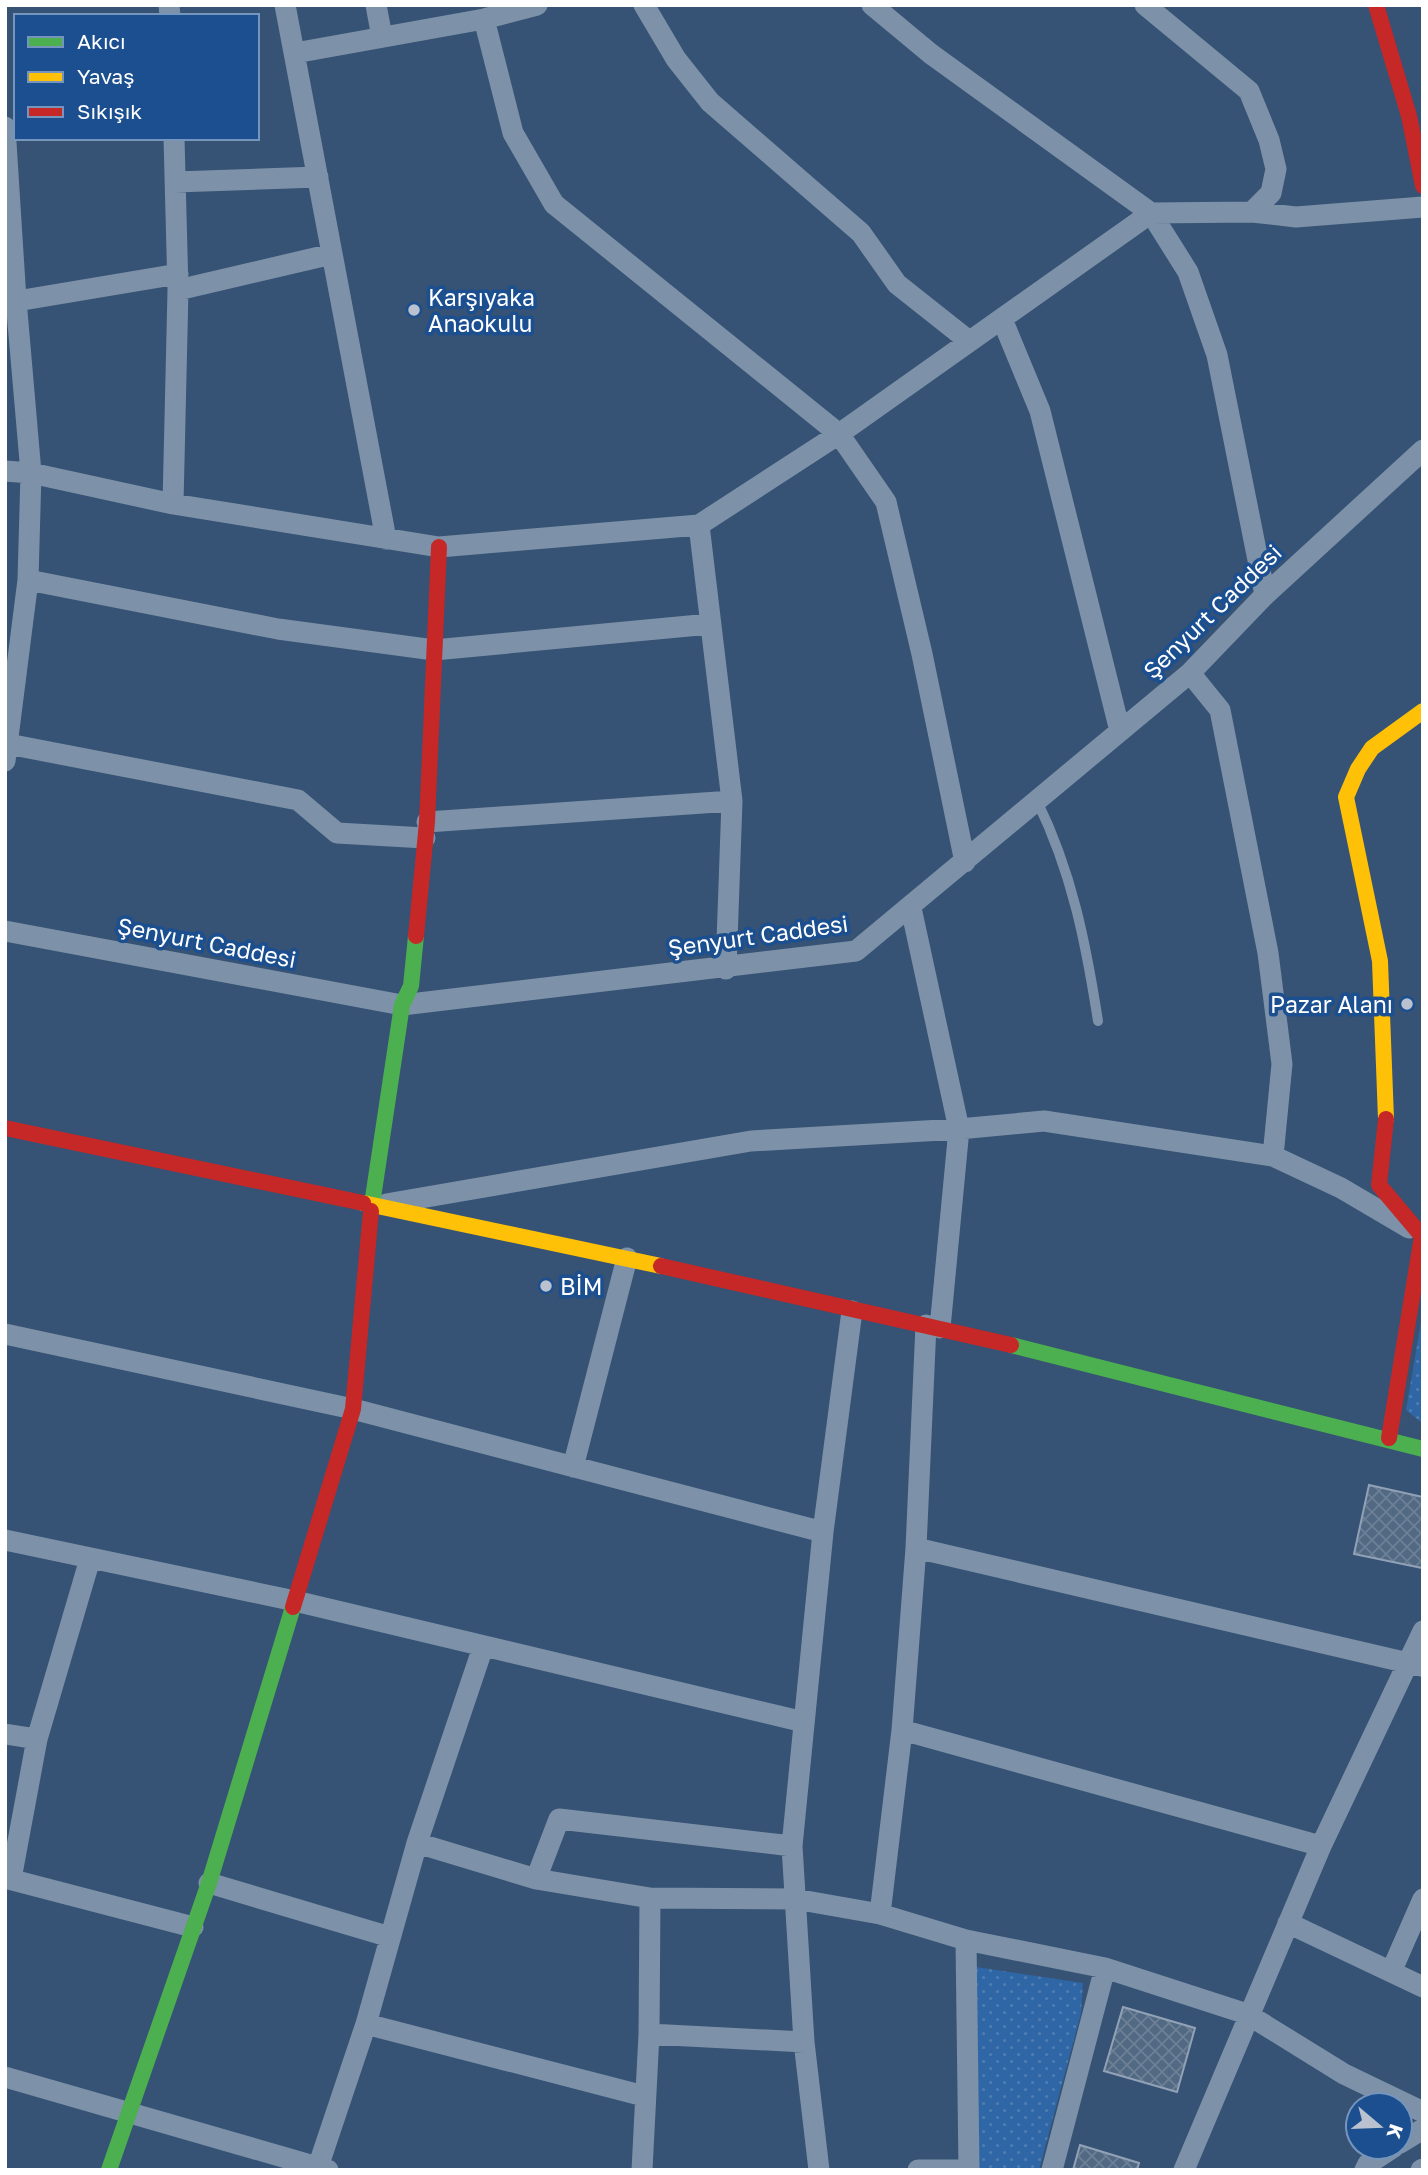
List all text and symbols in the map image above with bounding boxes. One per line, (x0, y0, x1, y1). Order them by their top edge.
legend (14, 14, 259, 140)
text: Akıcı (77, 28, 126, 54)
text: Yavaş (77, 63, 134, 89)
text: Sıkışık (77, 98, 142, 124)
place label: Karşıyaka Anaokulu (428, 283, 535, 337)
marker: Karşıyaka Anaokulu (406, 302, 422, 318)
street label: Şenyurt Caddesi (1137, 538, 1287, 684)
street label: Şenyurt Caddesi (666, 909, 850, 961)
street label: Şenyurt Caddesi (115, 911, 299, 973)
place label: Pazar Alanı (1270, 990, 1393, 1018)
marker: Pazar Alanı (1399, 996, 1415, 1012)
place label: BİM (560, 1272, 602, 1300)
marker: BİM (538, 1278, 554, 1294)
north arrow (1344, 2091, 1414, 2161)
text: K (1382, 2121, 1409, 2142)

